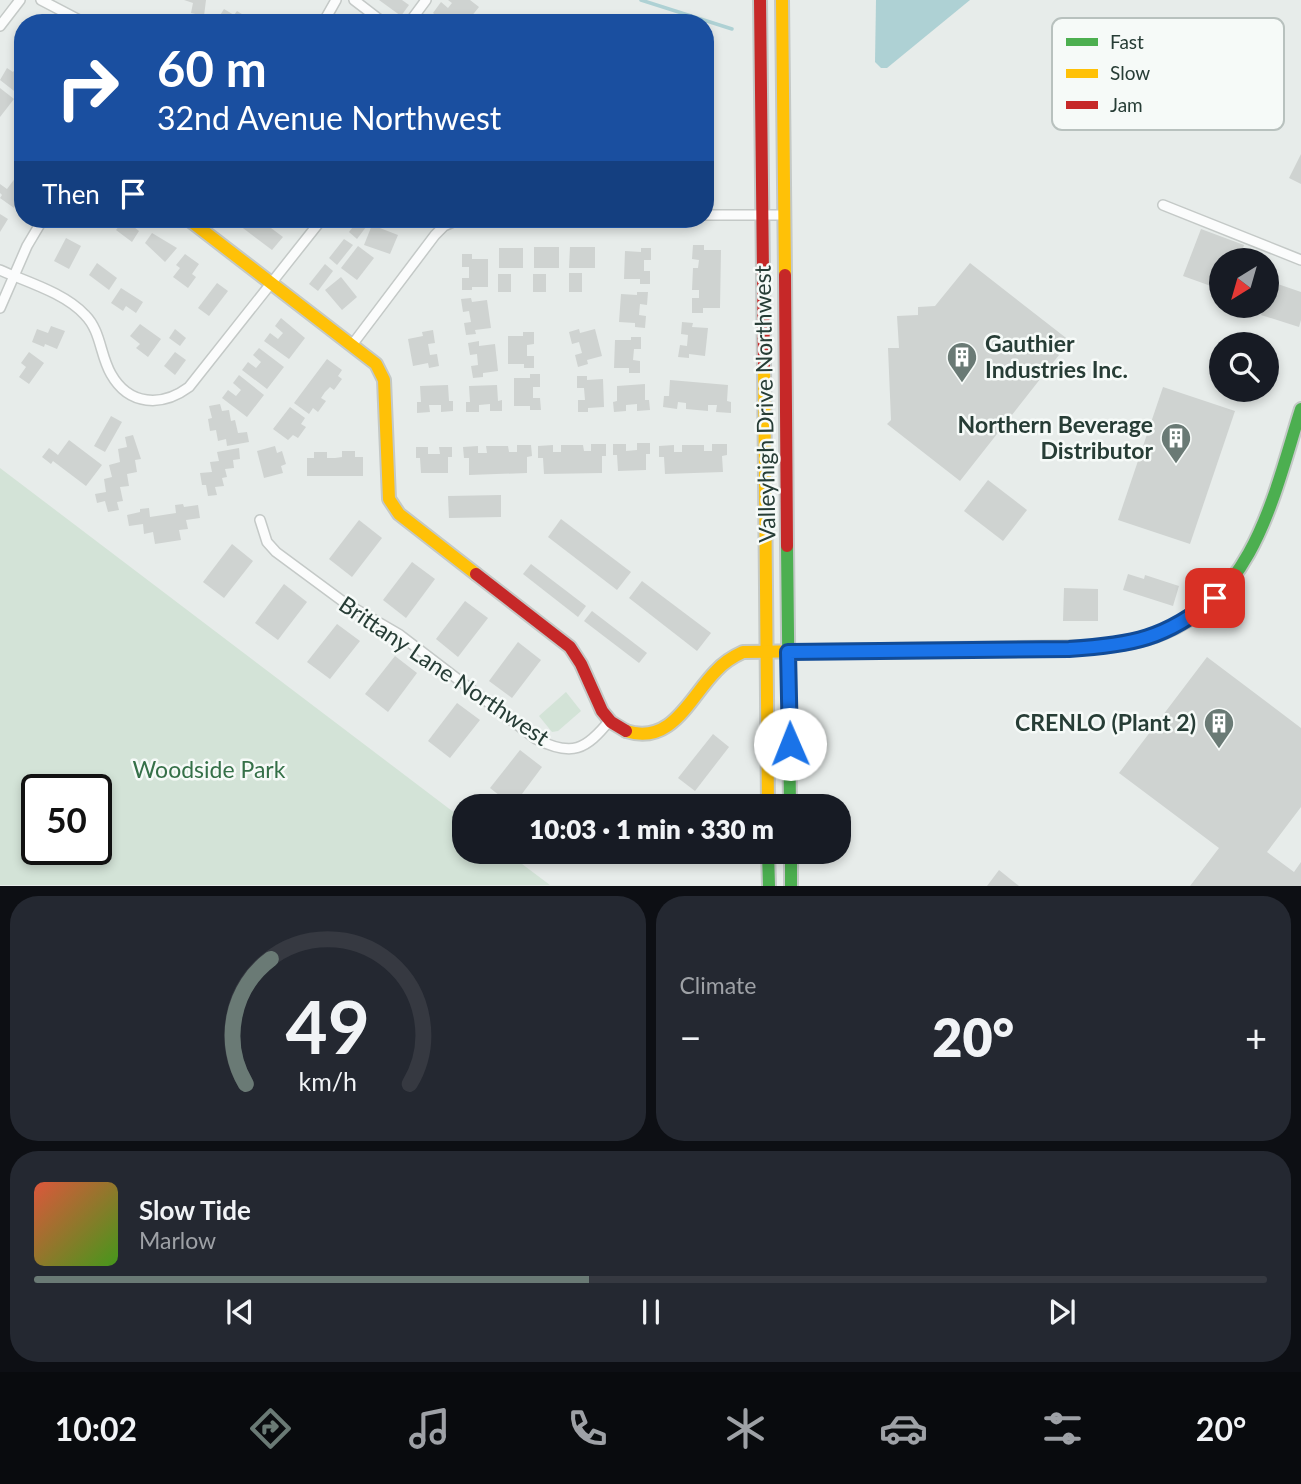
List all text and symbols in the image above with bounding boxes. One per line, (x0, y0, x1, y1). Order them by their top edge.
legend (1052, 18, 1284, 130)
text: Fast (1110, 30, 1144, 53)
text: 60 m (157, 39, 267, 97)
icon: right (42, 42, 133, 133)
text: Slow (1110, 61, 1150, 84)
text: Jam (1110, 93, 1143, 116)
text: 32nd Avenue Northwest (157, 98, 501, 137)
icon: arrive (114, 175, 152, 213)
text: Then (42, 178, 100, 210)
north arrow (1209, 248, 1279, 318)
map controls (1209, 248, 1279, 402)
street label: Valleyhigh Drive Northwest (748, 264, 780, 543)
place label: Gauthier Industries Inc. (985, 329, 1128, 383)
button: search (1209, 332, 1279, 402)
building icon: Gauthier Industries Inc. (945, 340, 979, 384)
place label: Northern Beverage Distributor (958, 410, 1153, 464)
building icon: Northern Beverage Distributor (1159, 421, 1193, 465)
pin (1185, 568, 1245, 628)
icon: arrive (1196, 579, 1234, 617)
street label: Brittany Lane Northwest (334, 589, 556, 751)
building icon: CRENLO (Plant 2) (1202, 706, 1236, 750)
position arrow (753, 707, 827, 781)
place label: CRENLO (Plant 2) (1015, 708, 1196, 736)
park label: Woodside Park (133, 755, 286, 783)
speed limit sign: 50 (21, 774, 112, 865)
text: 10:03 · 1 min · 330 m (529, 813, 774, 845)
text: Climate (680, 971, 756, 999)
text: 49 (286, 983, 370, 1071)
text: 20° (932, 1006, 1014, 1068)
text: − (680, 1014, 702, 1060)
text: + (1245, 1014, 1267, 1060)
text: km/h (298, 1066, 357, 1096)
text: Slow Tide (139, 1194, 251, 1226)
text: Marlow (139, 1226, 216, 1254)
icon: previous (221, 1293, 259, 1331)
icon: pause (632, 1293, 670, 1331)
icon: next (1043, 1293, 1081, 1331)
icon: directions (246, 1404, 295, 1453)
icon: music (405, 1404, 454, 1453)
icon: phone (563, 1404, 612, 1453)
icon: climate (721, 1404, 770, 1453)
icon: car (879, 1404, 928, 1453)
icon: filters (1038, 1404, 1087, 1453)
text: 10:02 (55, 1409, 137, 1448)
text: 20° (1196, 1409, 1246, 1448)

